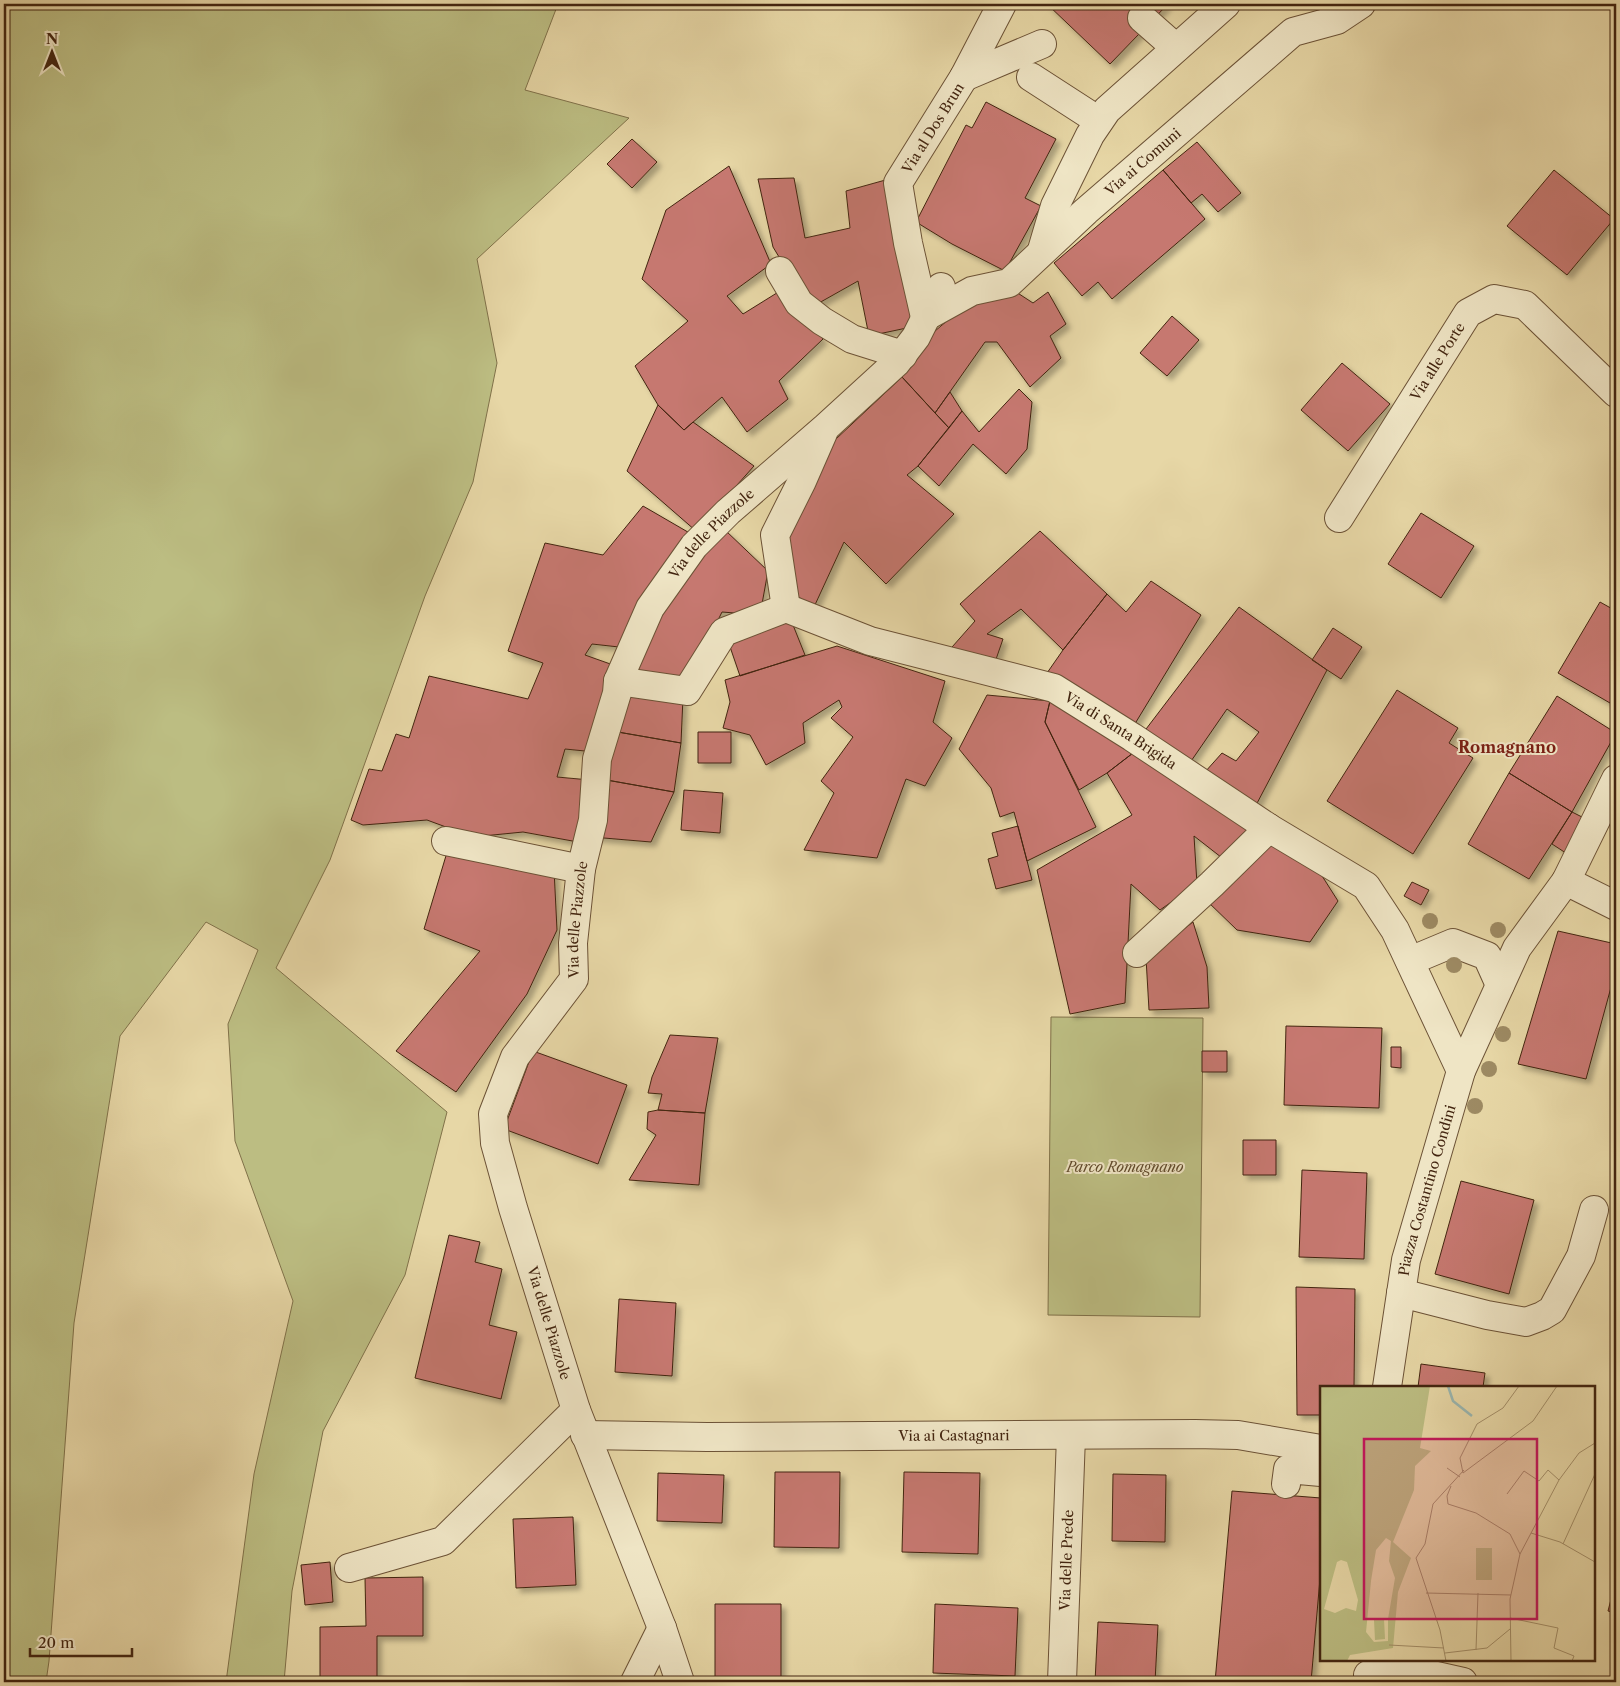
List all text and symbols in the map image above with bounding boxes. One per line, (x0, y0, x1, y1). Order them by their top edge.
north arrow (28, 28, 78, 78)
text: N (46, 30, 58, 48)
street label: Via al Dos Brun (897, 79, 968, 177)
street label: Via ai Comuni (1100, 124, 1185, 200)
street label: Via alle Porte (1406, 319, 1469, 405)
street label: Via delle Piazzole (664, 484, 758, 583)
street label: Via di Santa Brigida (1060, 687, 1181, 773)
district label: Romagnano (1458, 737, 1556, 757)
street label: Via delle Piazzole (564, 859, 592, 979)
street label: Piazza Costantino Condini (1395, 1103, 1460, 1277)
park label: Parco Romagnano (1065, 1158, 1184, 1176)
street label: Via delle Piazzole (523, 1263, 575, 1382)
inset map (1320, 1386, 1595, 1661)
street label: Via ai Castagnari (897, 1426, 1010, 1445)
street label: Via delle Prede (1056, 1509, 1077, 1612)
scale bar (30, 1626, 132, 1658)
text: 20 m (38, 1633, 74, 1652)

